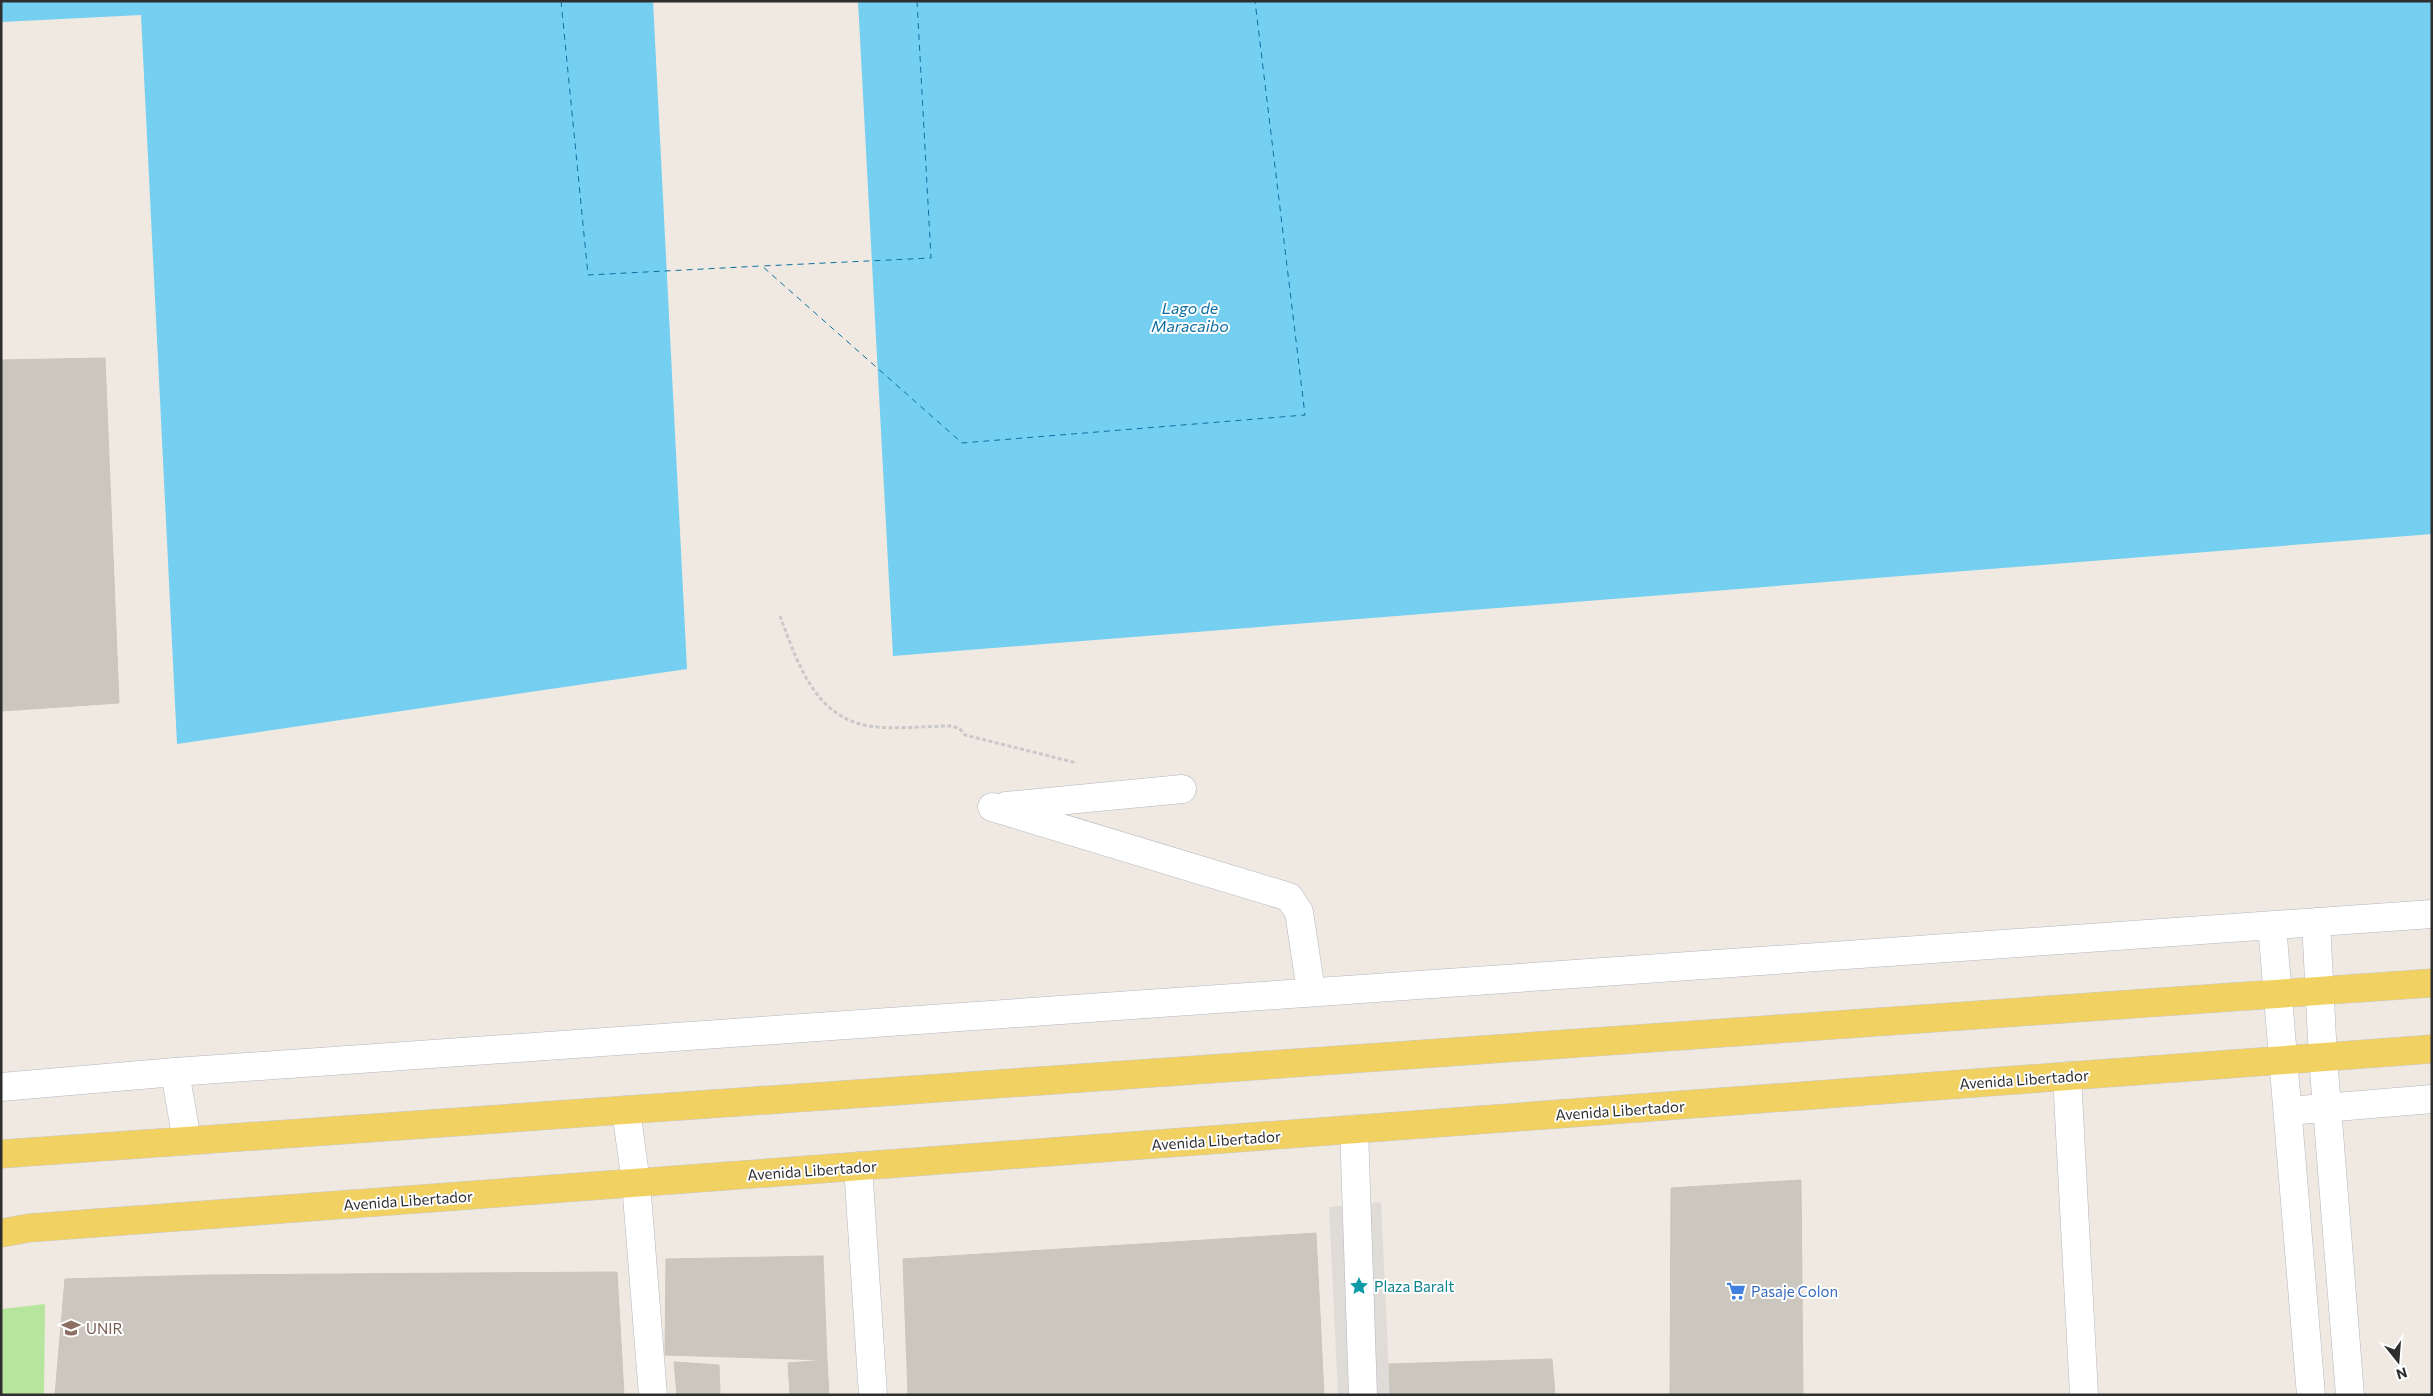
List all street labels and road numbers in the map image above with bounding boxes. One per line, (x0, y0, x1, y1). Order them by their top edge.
street label: Avenida Libertador (1959, 1065, 2089, 1093)
street label: Avenida Libertador (1555, 1096, 1685, 1124)
street label: Avenida Libertador (1151, 1126, 1281, 1154)
street label: Avenida Libertador (747, 1156, 877, 1184)
street label: Avenida Libertador (343, 1186, 473, 1214)

